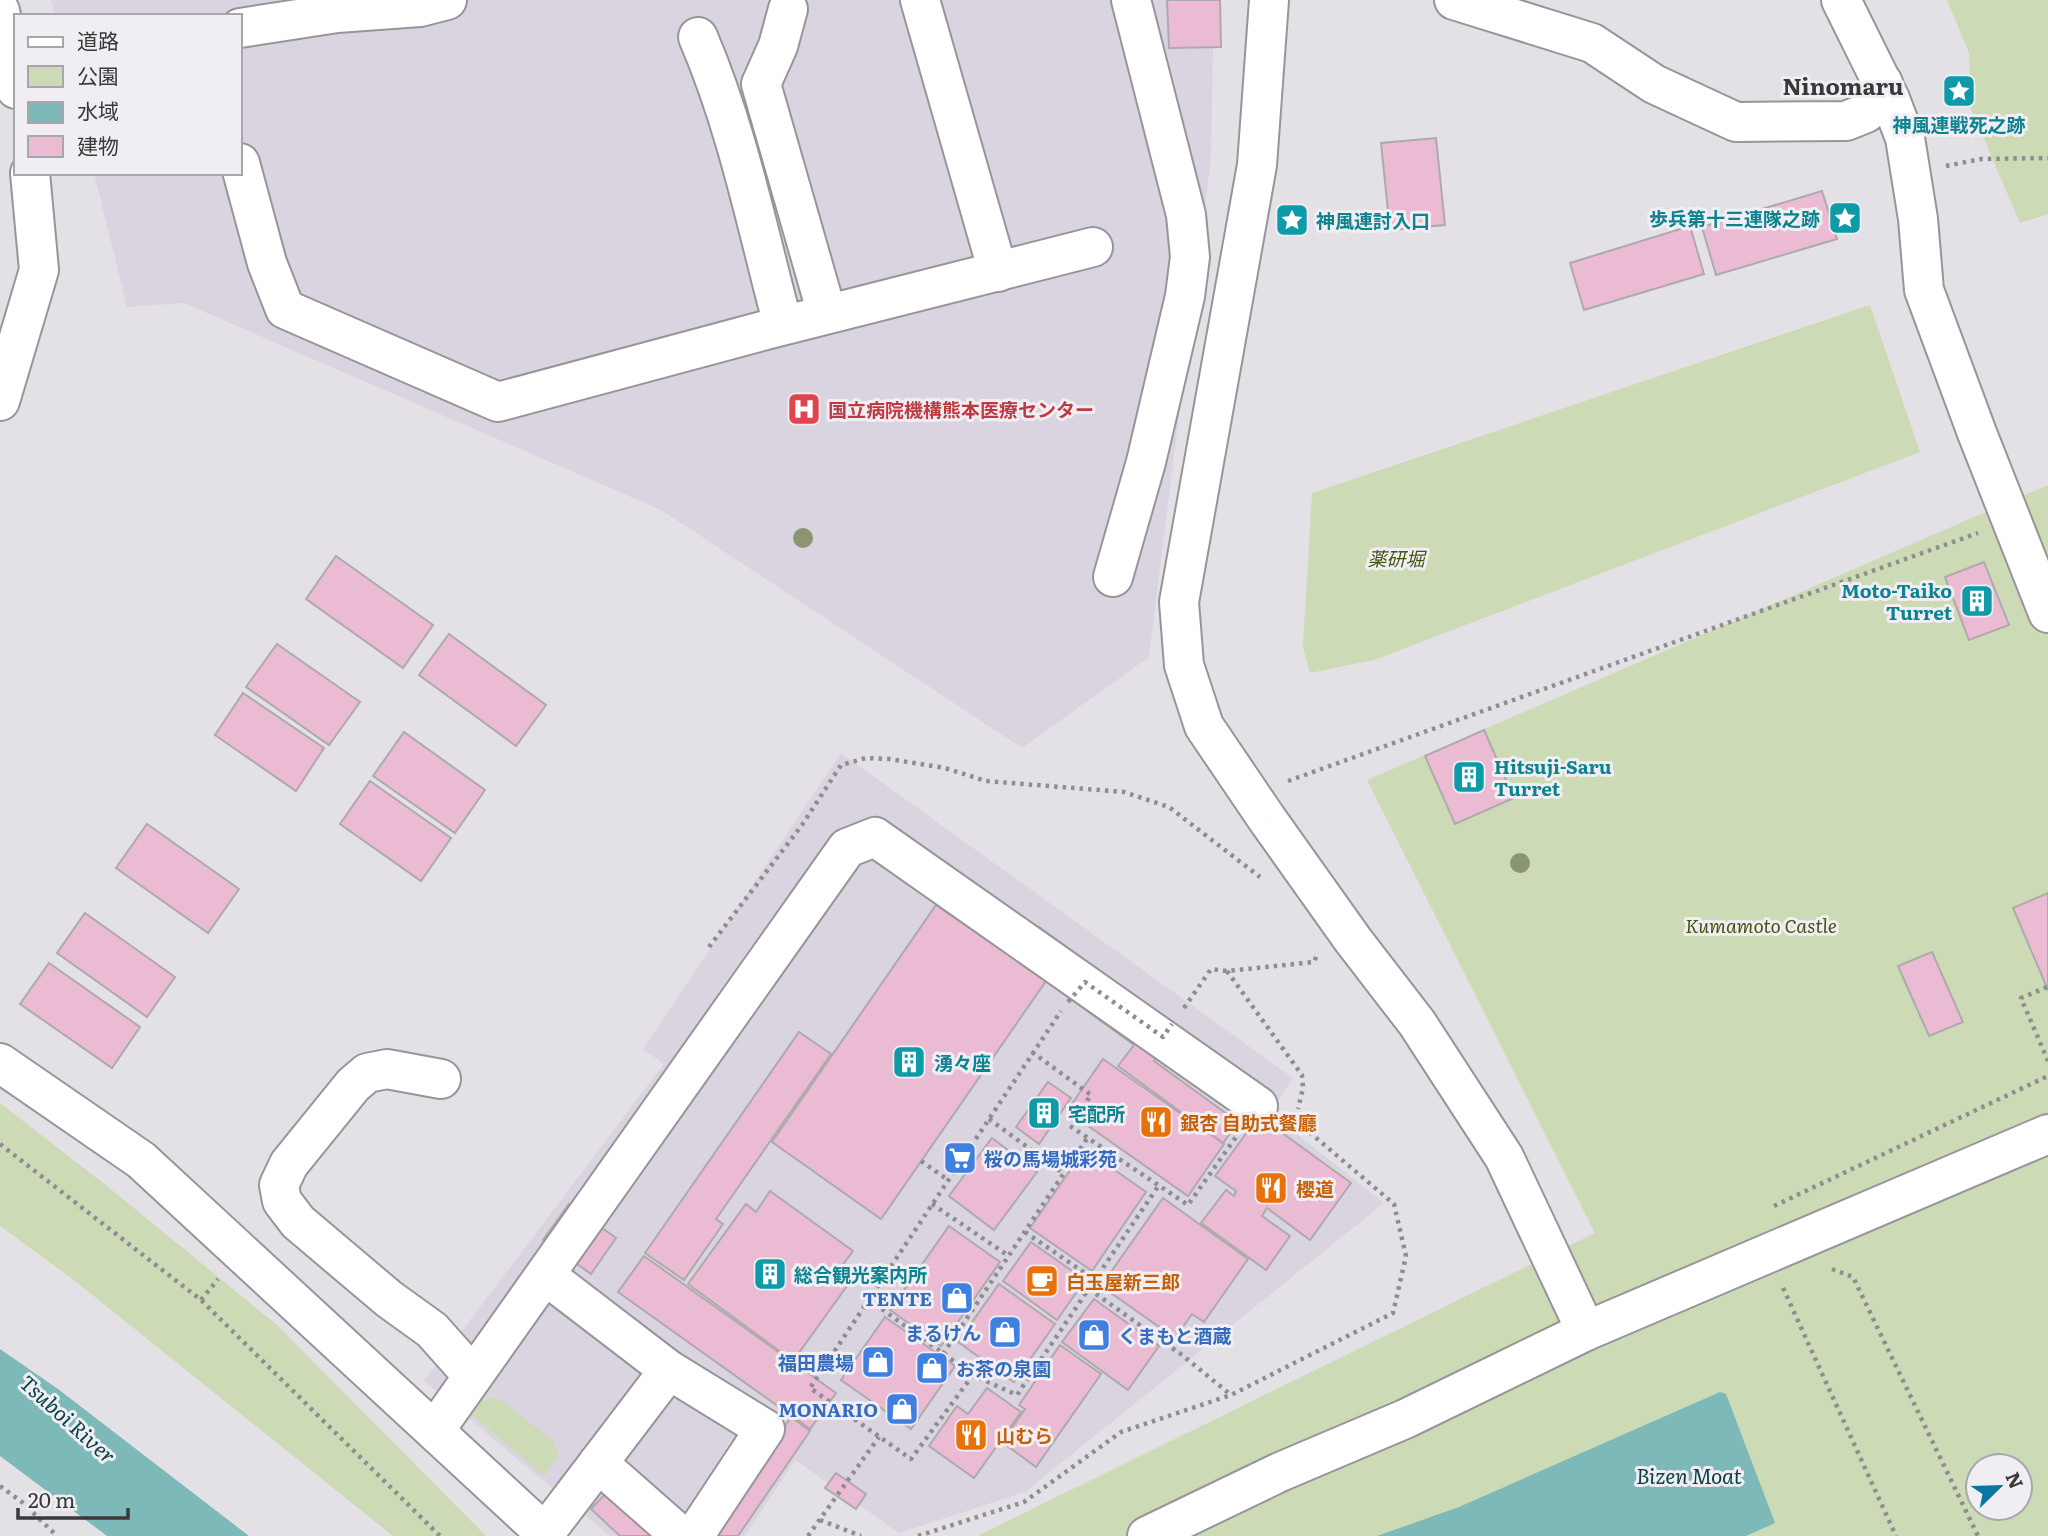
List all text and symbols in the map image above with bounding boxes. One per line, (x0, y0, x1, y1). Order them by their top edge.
legend (14, 14, 242, 175)
text: 道路 (77, 24, 119, 55)
text: 公園 (77, 59, 119, 90)
district label: Ninomaru (1782, 68, 1904, 102)
place icon: 神風連戦死之跡 (1940, 72, 1978, 110)
text: 水域 (77, 94, 119, 125)
place label: 神風連戦死之跡 (1892, 110, 2026, 138)
text: 建物 (77, 129, 119, 160)
place icon: 歩兵第十三連隊之跡 (1826, 199, 1864, 237)
place icon: 神風連討入口 (1273, 201, 1311, 239)
place label: 歩兵第十三連隊之跡 (1649, 204, 1820, 232)
place label: 神風連討入口 (1316, 206, 1430, 234)
hospital icon: 国立病院機構熊本医療センター (785, 390, 823, 428)
place label: 国立病院機構熊本医療センター (828, 395, 1094, 423)
park label: 薬研堀 (1367, 544, 1427, 572)
place label: Moto-Taiko Turret (1841, 576, 1953, 626)
building icon: Moto-Taiko Turret (1958, 582, 1996, 620)
place label: Hitsuji-Saru Turret (1494, 752, 1612, 802)
building icon: Hitsuji-Saru Turret (1450, 758, 1488, 796)
park label: Kumamoto Castle (1685, 911, 1837, 939)
building icon: 湧々座 (890, 1043, 928, 1081)
place label: 湧々座 (934, 1048, 991, 1076)
building icon: 宅配所 (1025, 1094, 1063, 1132)
place label: 宅配所 (1068, 1099, 1125, 1127)
restaurant icon: 銀杏 自助式餐廳 (1137, 1103, 1175, 1141)
place label: 銀杏 自助式餐廳 (1180, 1108, 1317, 1136)
supermarket icon: 桜の馬場城彩苑 (941, 1139, 979, 1177)
place label: 桜の馬場城彩苑 (984, 1144, 1117, 1172)
restaurant icon: 櫻道 (1252, 1169, 1290, 1207)
place label: 櫻道 (1296, 1174, 1334, 1202)
building icon: 総合観光案内所 (751, 1255, 789, 1293)
place label: 総合観光案内所 (794, 1260, 927, 1288)
cafe icon: 白玉屋新三郎 (1023, 1262, 1061, 1300)
place label: 白玉屋新三郎 (1066, 1267, 1180, 1295)
shop icon: TENTE (938, 1279, 976, 1317)
place label: TENTE (862, 1284, 932, 1312)
shop icon: まるけん (986, 1313, 1024, 1351)
shop icon: くまもと酒蔵 (1075, 1316, 1113, 1354)
place label: まるけん (905, 1318, 981, 1346)
place label: くまもと酒蔵 (1118, 1321, 1232, 1349)
shop icon: 福田農場 (859, 1343, 897, 1381)
place label: 福田農場 (778, 1348, 854, 1376)
shop icon: お茶の泉園 (913, 1349, 951, 1387)
place label: お茶の泉園 (956, 1354, 1051, 1382)
water label: Tsuboi River (14, 1367, 124, 1470)
shop icon: MONARIO (883, 1390, 921, 1428)
place label: MONARIO (778, 1395, 878, 1423)
restaurant icon: 山むら (952, 1416, 990, 1454)
place label: 山むら (996, 1421, 1053, 1449)
north arrow (1964, 1452, 2034, 1522)
water label: Bizen Moat (1636, 1459, 1743, 1490)
text: N (2000, 1467, 2032, 1493)
scale bar (18, 1476, 128, 1520)
text: 20 m (28, 1483, 75, 1514)

